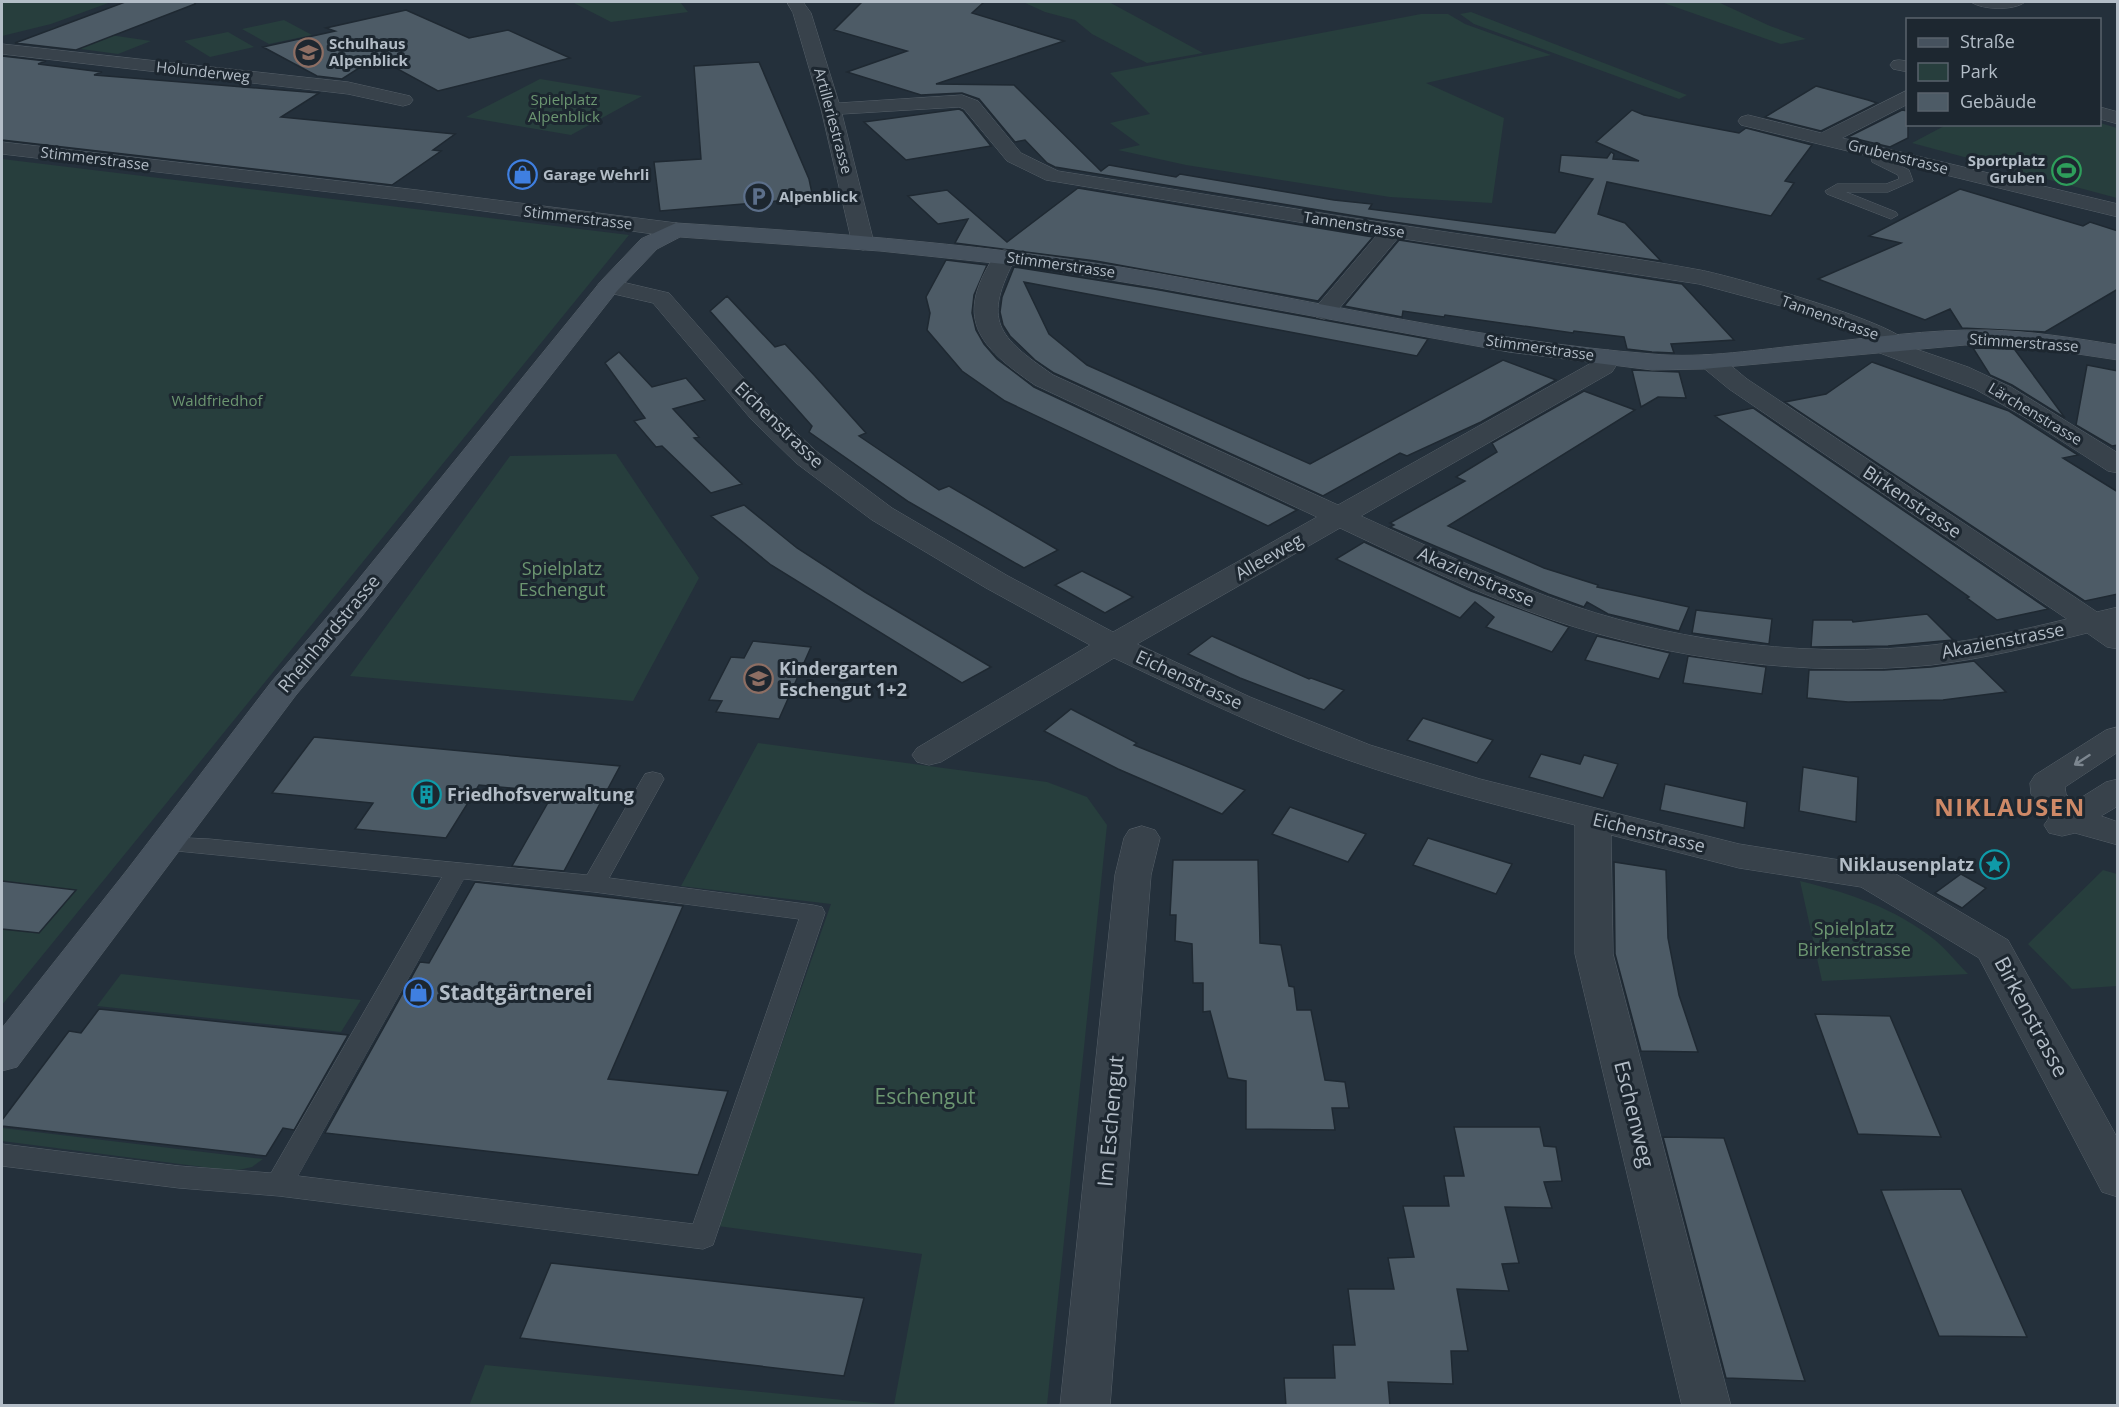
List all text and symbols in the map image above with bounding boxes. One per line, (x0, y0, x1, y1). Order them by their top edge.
legend (1906, 18, 2101, 126)
text: Straße (1960, 29, 2015, 53)
place label: Schulhaus Alpenblick (329, 33, 408, 70)
school or university icon: Schulhaus Alpenblick (292, 37, 324, 69)
street label: Holunderweg (155, 56, 251, 86)
text: Park (1960, 59, 1998, 83)
street label: Artilleriestrasse (810, 66, 858, 176)
park label: Spielplatz Alpenblick (528, 89, 600, 126)
text: Gebäude (1960, 89, 2036, 113)
street label: Grubenstrasse (1846, 134, 1950, 178)
street label: Stimmerstrasse (40, 141, 151, 175)
place label: Sportplatz Gruben (1968, 150, 2045, 187)
sports icon: Sportplatz Gruben (2050, 154, 2082, 186)
shop icon: Garage Wehrli (506, 159, 538, 191)
place label: Garage Wehrli (543, 164, 649, 184)
parking icon: Alpenblick (742, 181, 774, 213)
place label: Alpenblick (779, 186, 858, 206)
street label: Stimmerstrasse (523, 200, 634, 234)
street label: Tannenstrasse (1302, 206, 1406, 242)
street label: Stimmerstrasse (1006, 246, 1117, 282)
street label: Tannenstrasse (1779, 290, 1882, 344)
street label: Stimmerstrasse (1969, 328, 2079, 356)
street label: Stimmerstrasse (1485, 329, 1596, 365)
street label: Eichenstrasse (730, 376, 829, 473)
street label: Lärchenstrasse (1985, 377, 2086, 449)
park label: Waldfriedhof (172, 390, 263, 410)
street label: Birkenstrasse (1859, 459, 1966, 543)
street label: Alleeweg (1230, 527, 1307, 585)
street label: Akazienstrasse (1414, 541, 1538, 611)
park label: Spielplatz Eschengut (519, 556, 605, 601)
street label: Rheinhardstrasse (272, 569, 385, 697)
street label: Akazienstrasse (1939, 616, 2066, 664)
street label: Eichenstrasse (1132, 644, 1247, 714)
place label: Kindergarten Eschengut 1+2 (779, 656, 907, 701)
school or university icon: Kindergarten Eschengut 1+2 (742, 663, 774, 695)
one-way arrow (2074, 754, 2091, 766)
building icon: Friedhofsverwaltung (410, 779, 442, 811)
place label: Friedhofsverwaltung (447, 782, 634, 806)
district label: NIKLAUSEN (1934, 790, 2086, 823)
street label: Eichenstrasse (1591, 806, 1708, 858)
place icon: Niklausenplatz (1979, 849, 2011, 881)
place label: Niklausenplatz (1839, 852, 1974, 876)
park label: Spielplatz Birkenstrasse (1797, 916, 1911, 961)
street label: Birkenstrasse (1988, 951, 2075, 1082)
shop icon: Stadtgärtnerei (402, 977, 434, 1009)
place label: Stadtgärtnerei (439, 978, 593, 1006)
street label: Im Eschengut (1090, 1054, 1130, 1188)
street label: Eschenweg (1608, 1058, 1662, 1170)
park label: Eschengut (874, 1082, 976, 1110)

